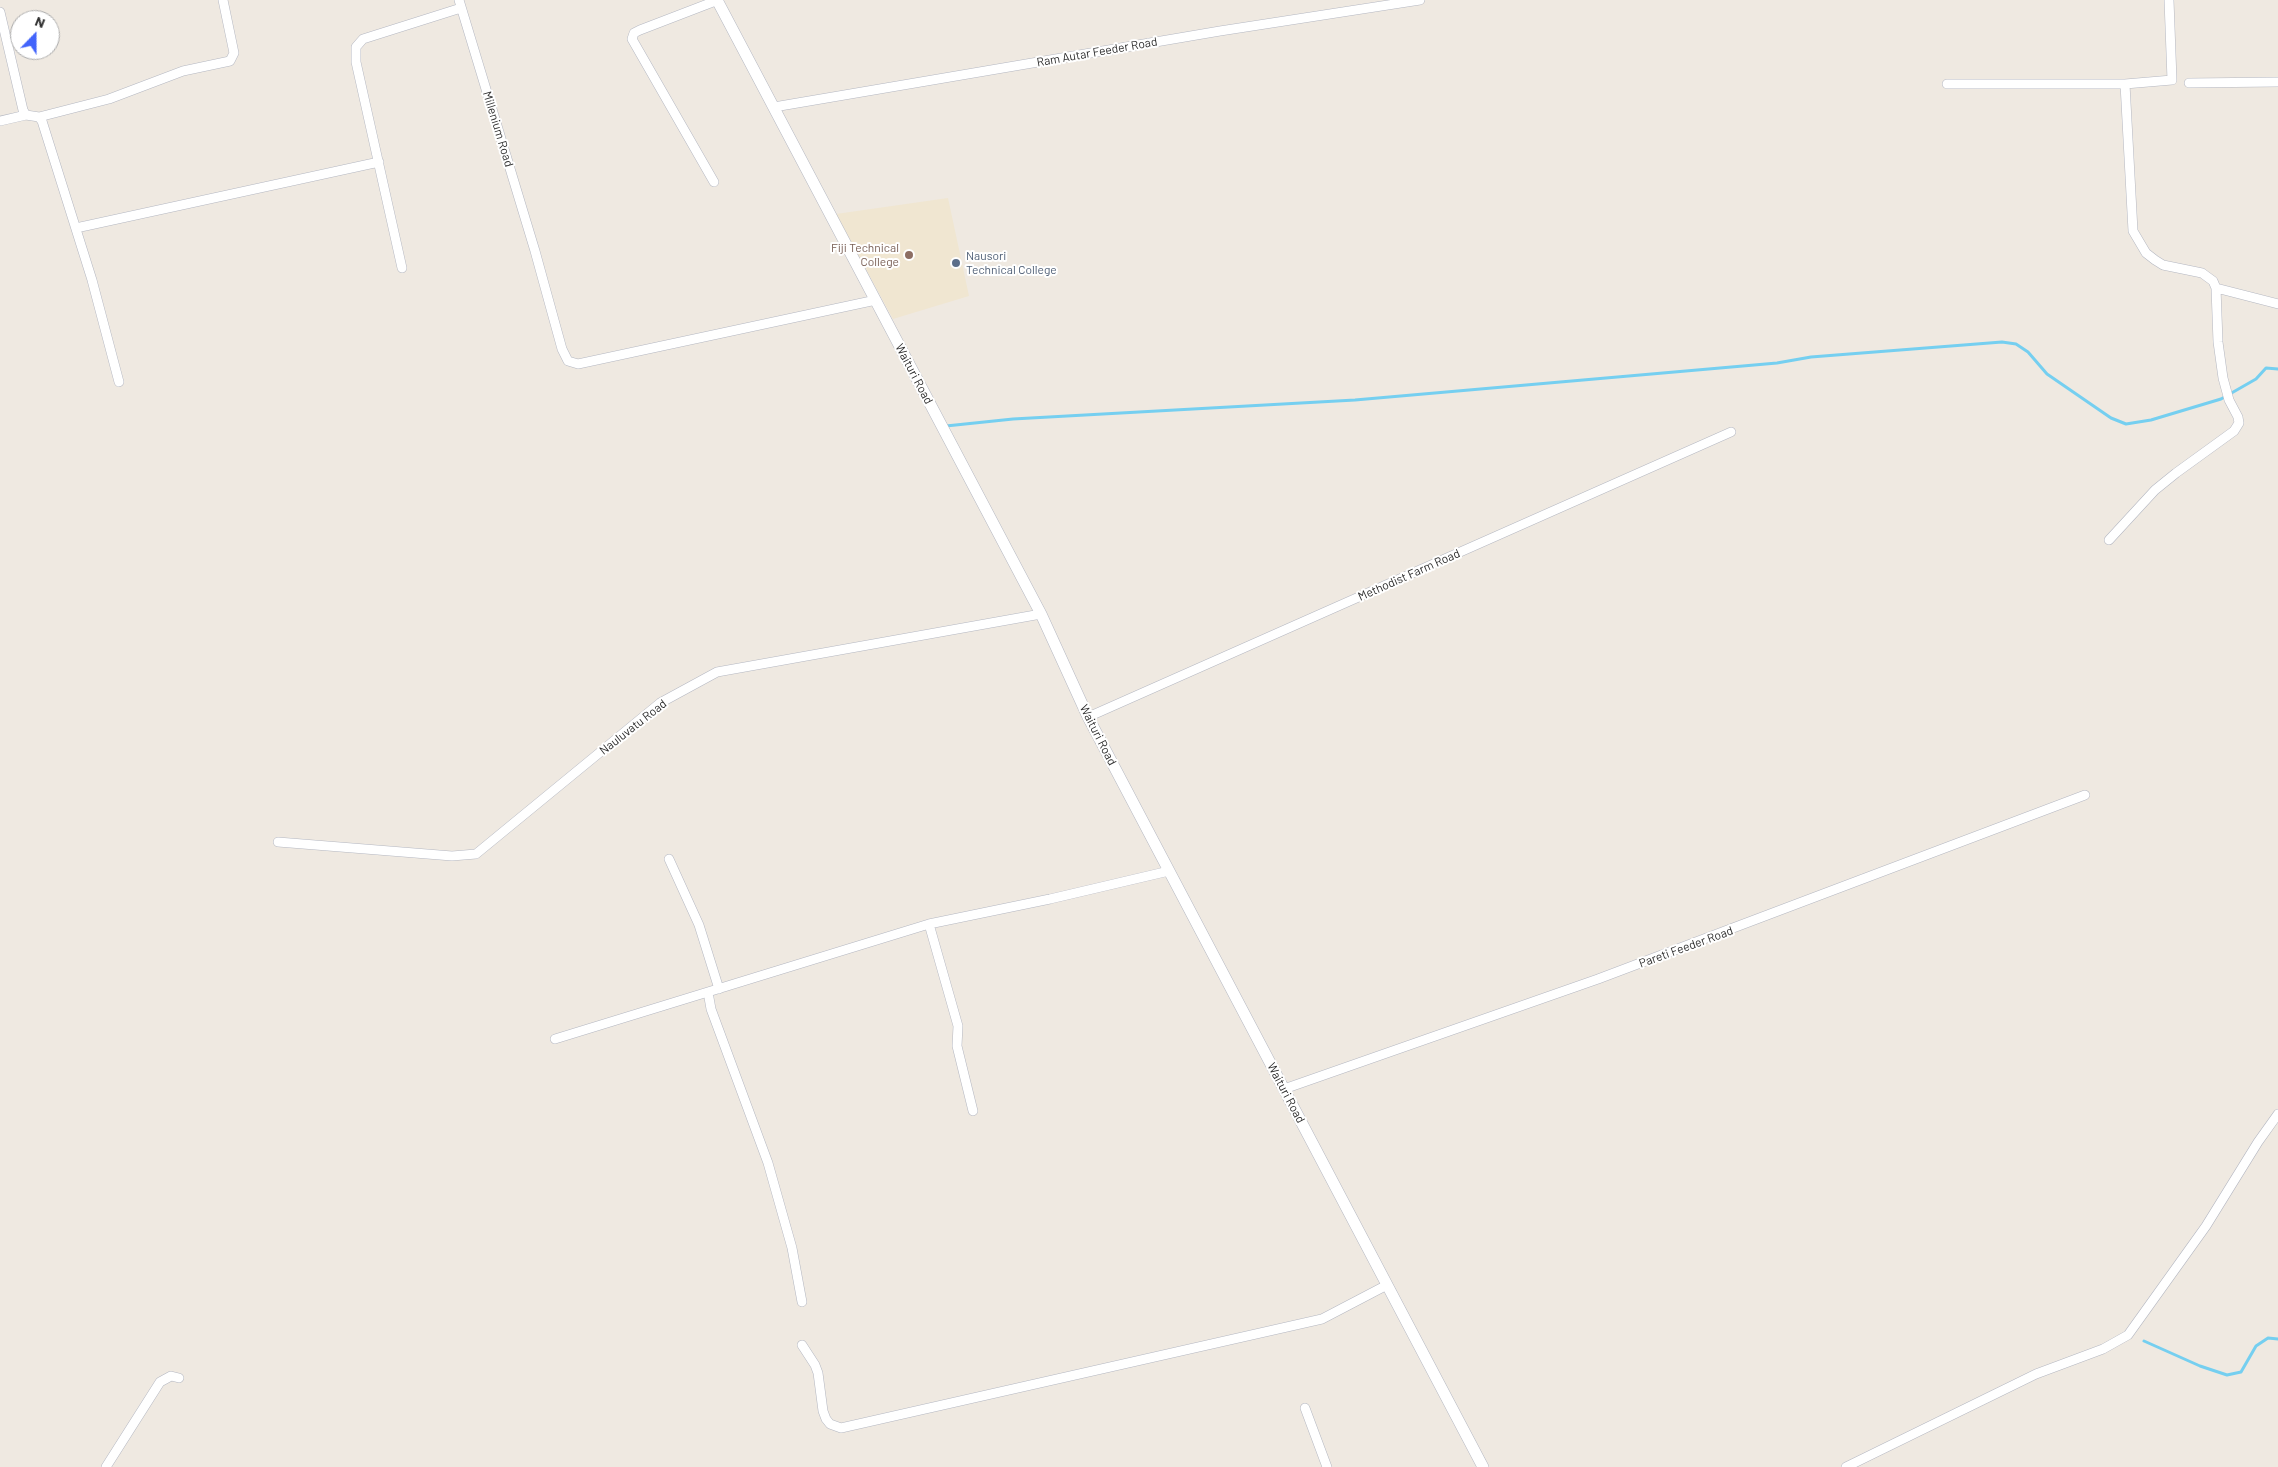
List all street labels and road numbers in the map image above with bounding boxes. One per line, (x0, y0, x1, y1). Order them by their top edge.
street label: Ram Autar Feeder Road (1036, 34, 1158, 70)
street label: Millenium Road (480, 89, 516, 169)
street label: Waituri Road (892, 341, 936, 407)
street label: Methodist Farm Road (1356, 546, 1462, 604)
street label: Nauluvatu Road (597, 696, 669, 758)
street label: Waituri Road (1077, 702, 1119, 768)
street label: Pareti Feeder Road (1637, 923, 1735, 971)
street label: Waituri Road (1264, 1060, 1308, 1126)

